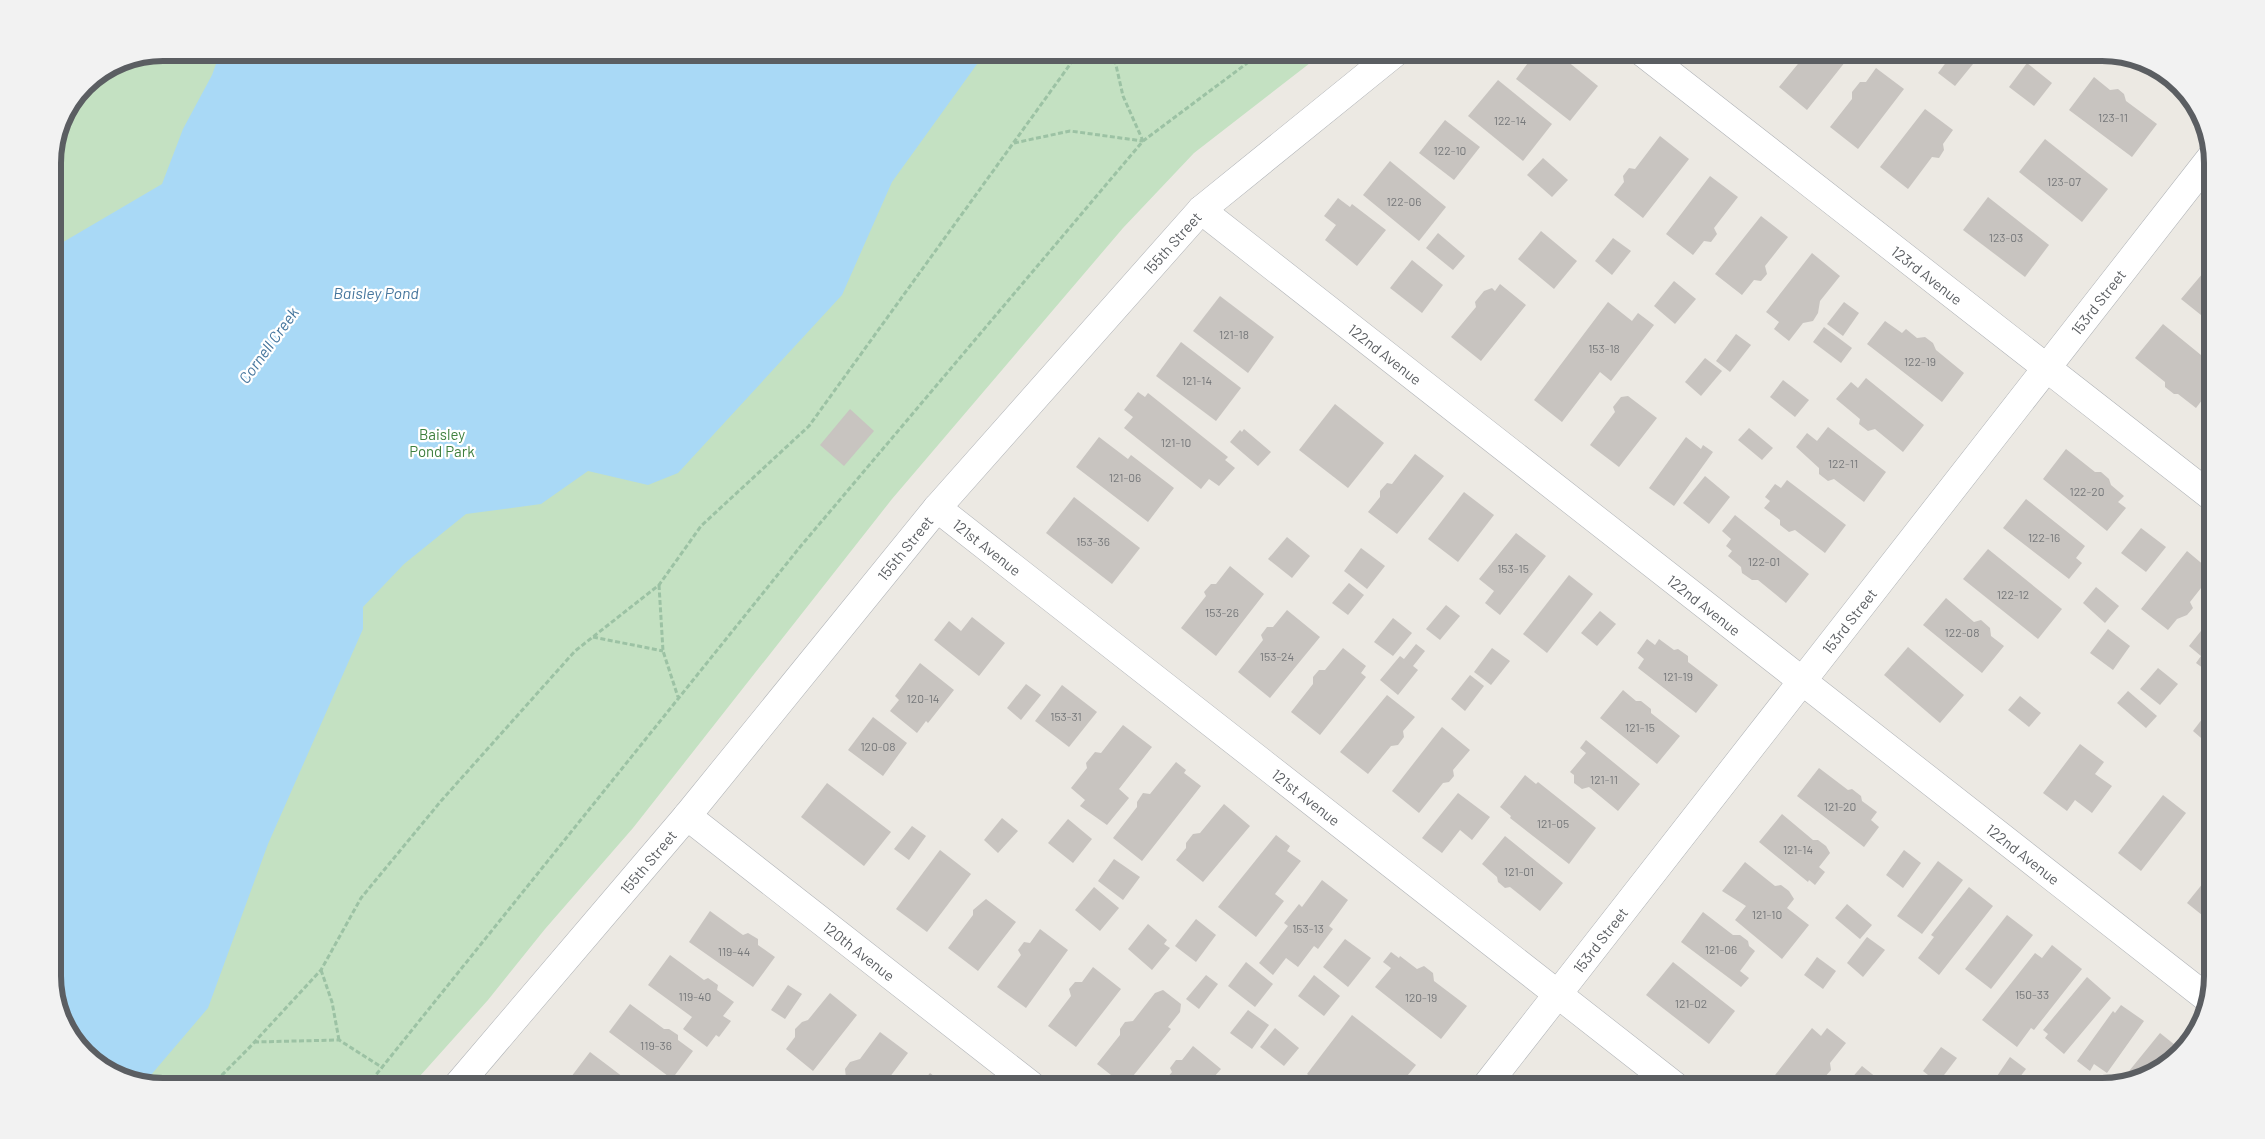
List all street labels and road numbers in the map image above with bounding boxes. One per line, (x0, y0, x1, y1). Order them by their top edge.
street label: 155th Street (1139, 208, 1205, 278)
street label: 123rd Avenue (1888, 242, 1966, 308)
street label: 153rd Street (2067, 266, 2129, 338)
street label: 122nd Avenue (1345, 320, 1425, 388)
street label: 155th Street (873, 512, 937, 584)
street label: 121st Avenue (949, 515, 1025, 579)
street label: 122nd Avenue (1664, 571, 1744, 639)
street label: 153rd Street (1818, 585, 1880, 657)
street label: 121st Avenue (1268, 765, 1344, 829)
street label: 122nd Avenue (1983, 820, 2063, 888)
street label: 155th Street (616, 826, 680, 898)
street label: 153rd Street (1569, 904, 1631, 976)
street label: 120th Avenue (820, 917, 898, 985)

